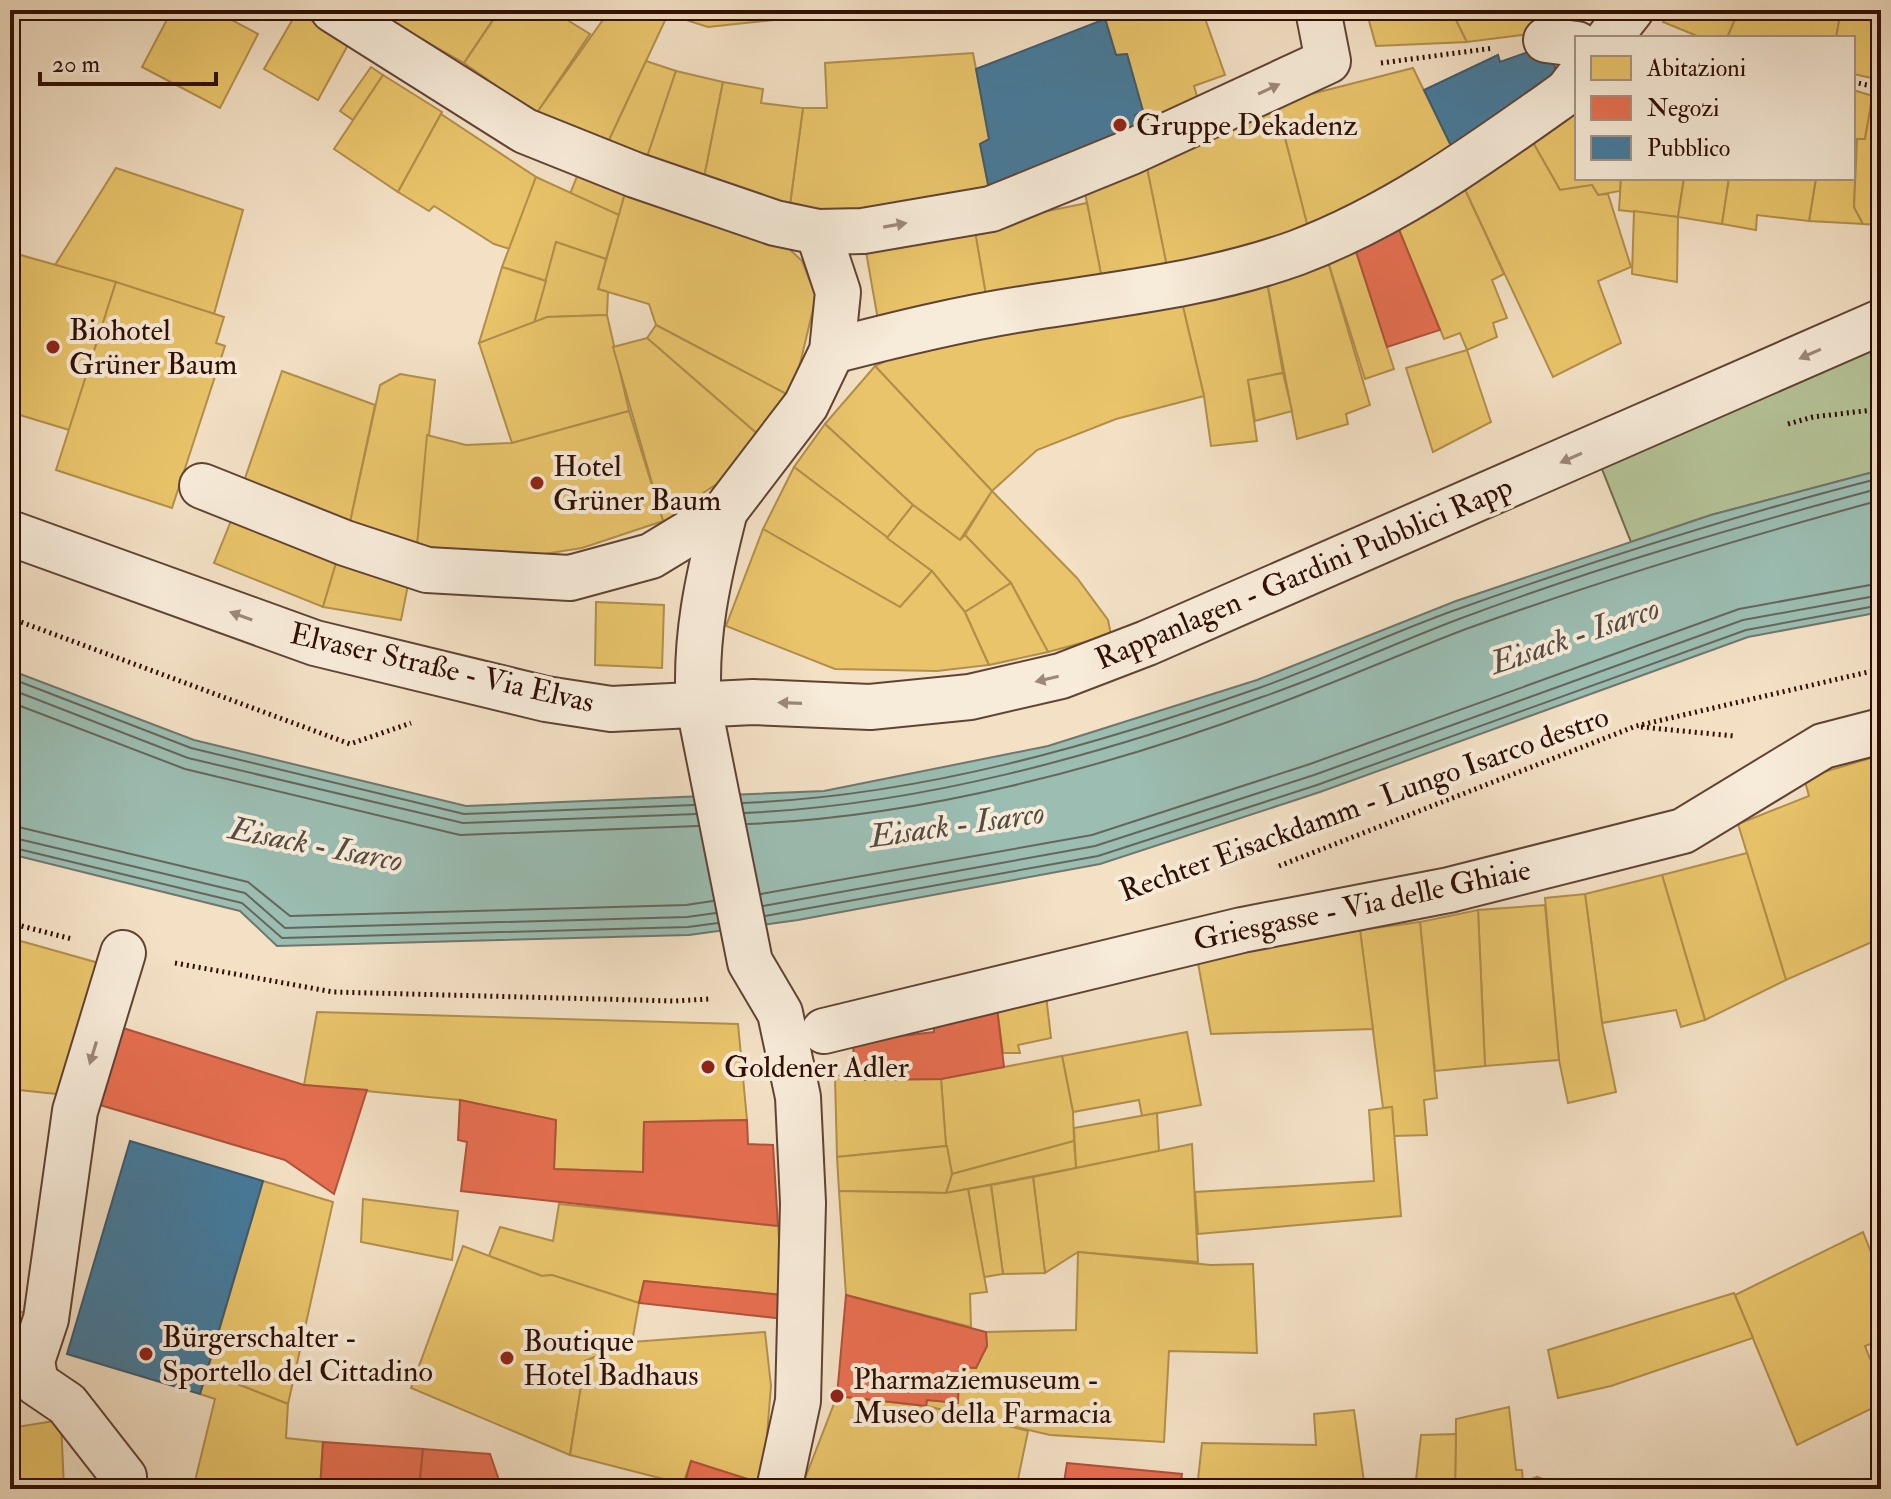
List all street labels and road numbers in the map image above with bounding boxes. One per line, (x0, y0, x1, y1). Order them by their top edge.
street label: Rappanlagen - Gardini Pubblici Rapp (1090, 468, 1518, 678)
street label: Elvaser Straße - Via Elvas (286, 615, 598, 721)
street label: Rechter Eisackdamm - Lungo Isarco destro (1114, 698, 1614, 910)
street label: Griesgasse - Via delle Ghiaie (1190, 851, 1534, 959)

